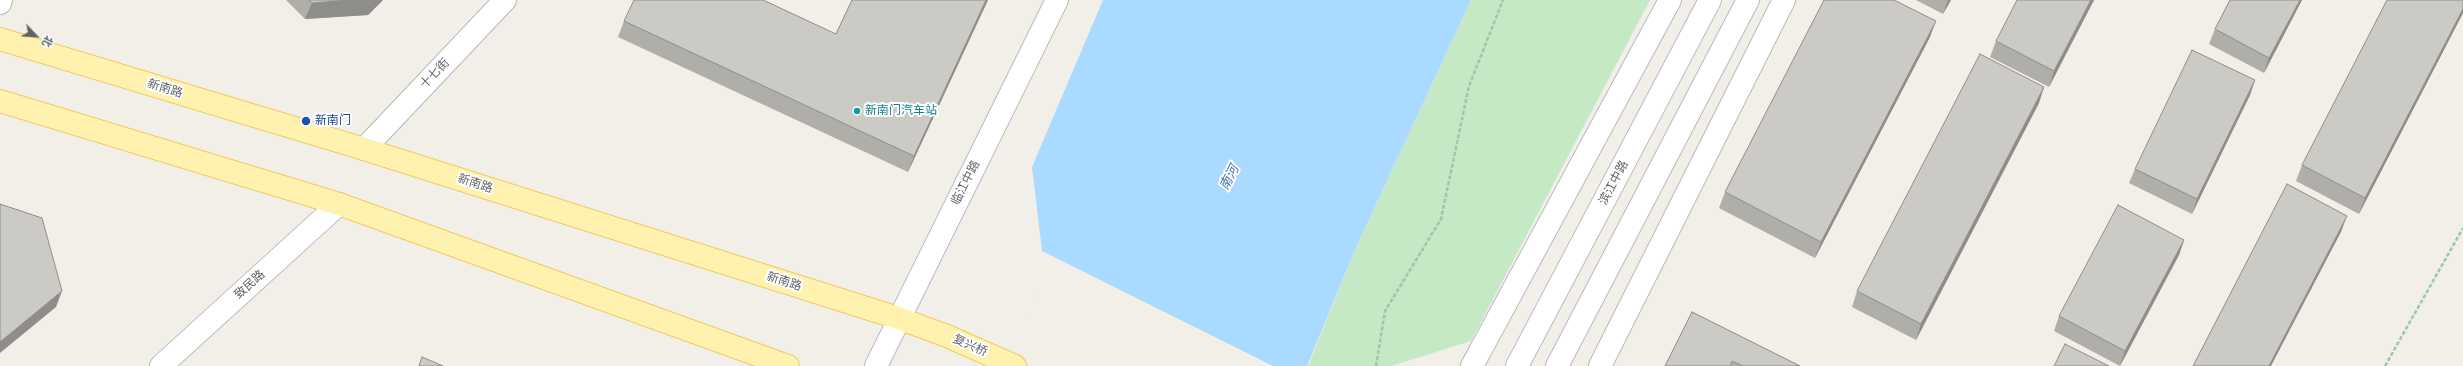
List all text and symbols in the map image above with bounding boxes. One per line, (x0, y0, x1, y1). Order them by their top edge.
north arrow (16, 16, 56, 56)
text: 北 (39, 34, 56, 49)
street label: 十七街 (417, 56, 453, 92)
street label: 新南路 (146, 77, 184, 101)
place label: 新南门汽车站 (865, 104, 937, 118)
marker: 新南门汽车站 (852, 106, 862, 116)
place label: 新南门 (315, 114, 351, 128)
marker: 新南门 (300, 115, 312, 127)
street label: 临江中路 (949, 158, 983, 208)
street label: 滨江中路 (1596, 158, 1632, 208)
water label: 南河 (1217, 163, 1243, 193)
street label: 新南路 (456, 172, 494, 196)
street label: 致民路 (232, 268, 268, 302)
street label: 新南路 (765, 270, 803, 294)
street label: 复兴桥 (951, 332, 989, 360)

